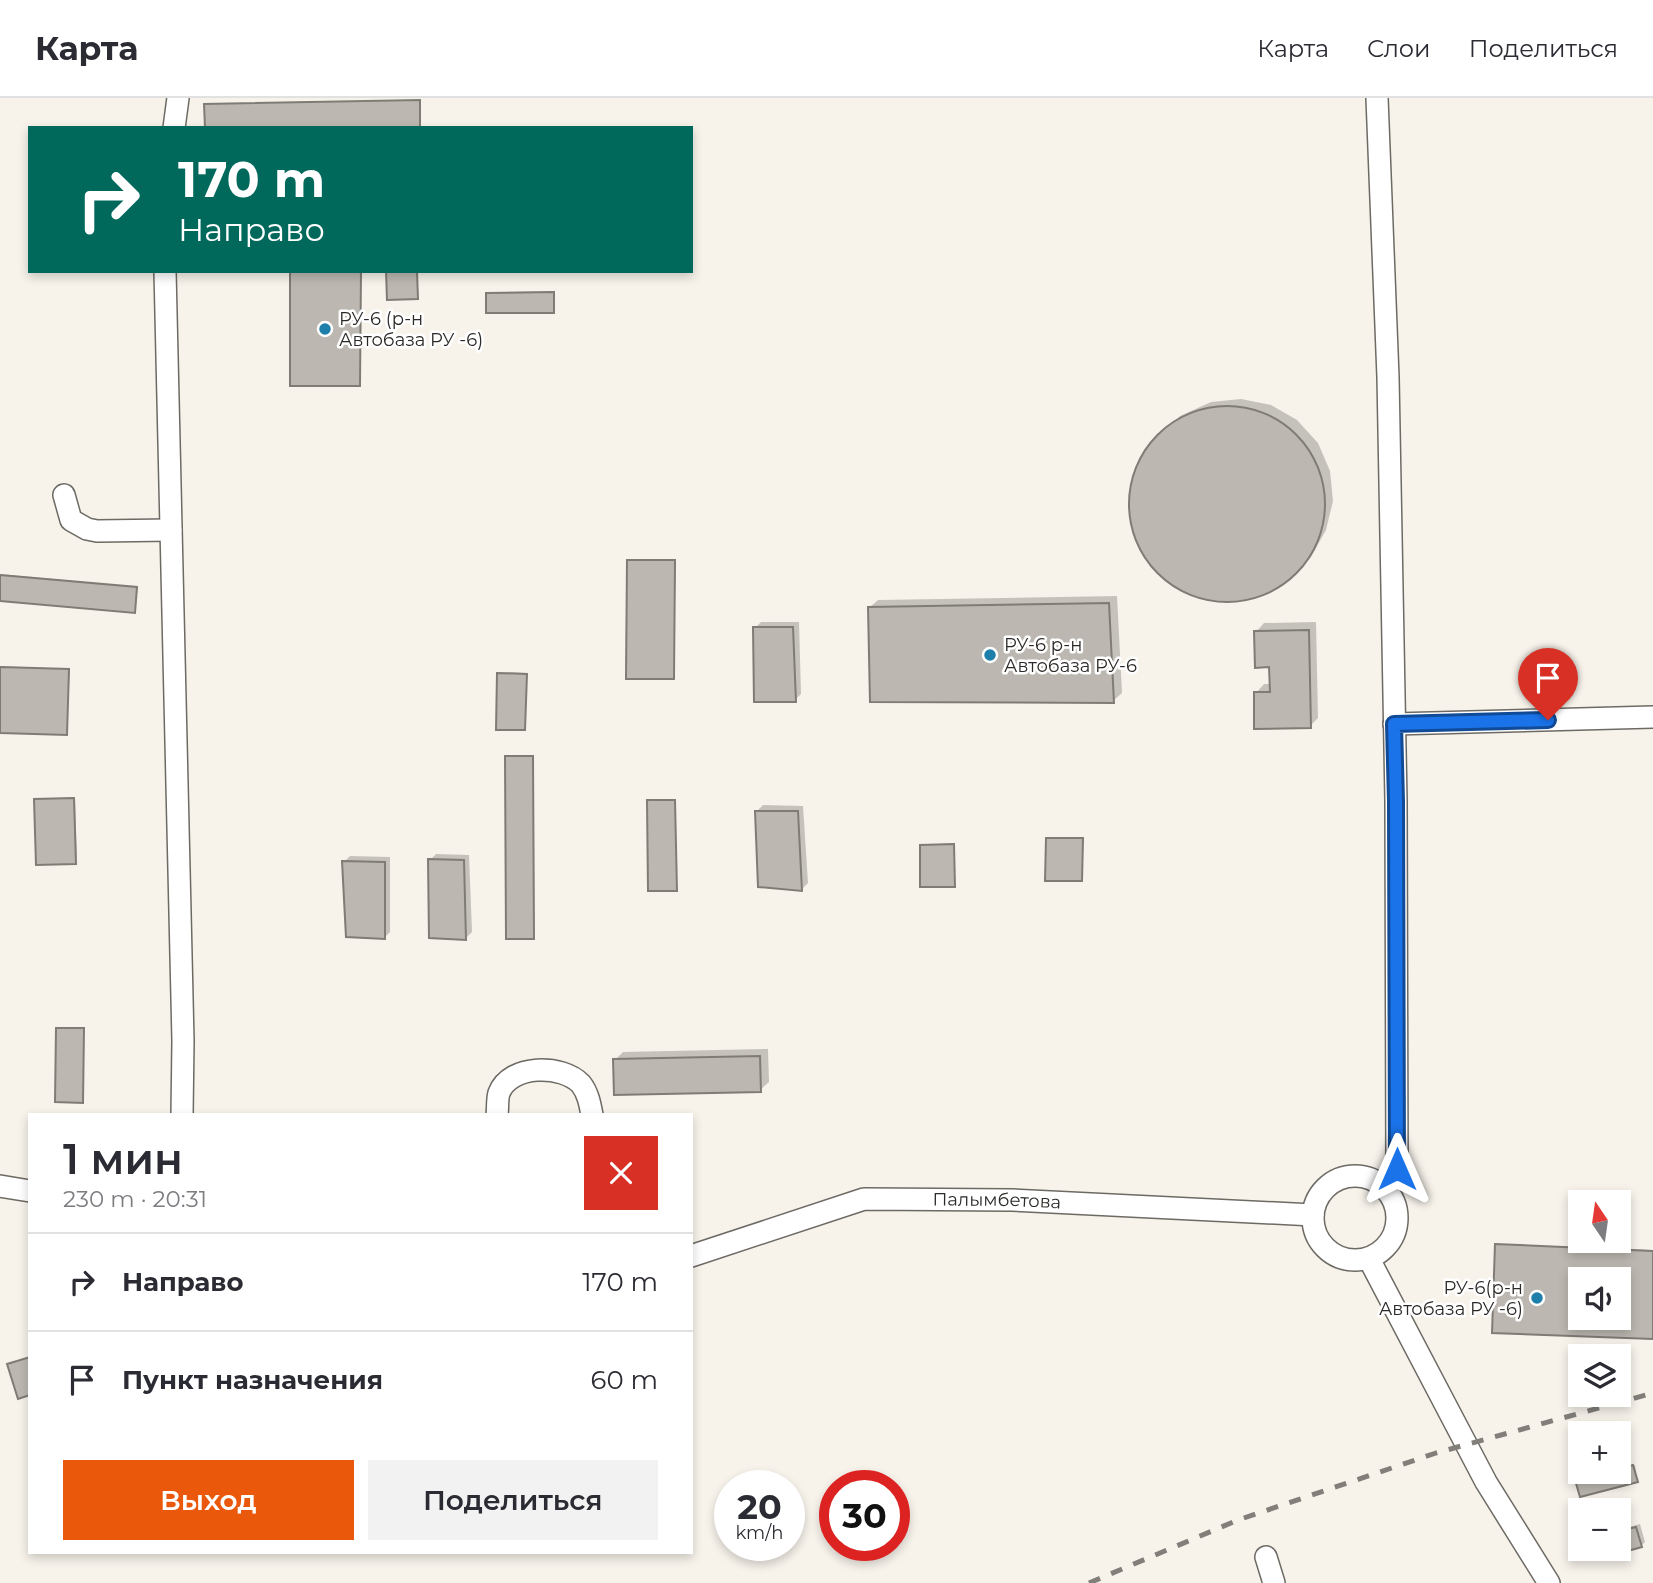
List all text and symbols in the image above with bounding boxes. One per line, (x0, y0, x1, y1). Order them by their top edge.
text: Карта (35, 28, 138, 68)
text: Карта (1257, 34, 1329, 63)
text: Слои (1367, 34, 1431, 63)
text: Поделиться (1469, 34, 1618, 63)
text: 170 m (178, 150, 325, 209)
icon: right (63, 154, 154, 245)
text: Направо (178, 210, 325, 249)
place label: РУ-6 (р-н Автобаза РУ -6) (339, 308, 483, 351)
marker: РУ-6 (р-н Автобаза РУ -6) (317, 321, 333, 337)
place label: РУ-6 р-н Автобаза РУ-6 (1004, 634, 1137, 677)
marker: РУ-6 р-н Автобаза РУ-6 (982, 647, 998, 663)
pin (1518, 648, 1578, 720)
icon: arrive (1529, 659, 1567, 697)
position arrow (1360, 1132, 1434, 1206)
text: 1 мин (63, 1133, 183, 1185)
button: close (584, 1136, 658, 1210)
text: 230 m · 20:31 (63, 1185, 207, 1213)
street label: Палымбетова (932, 1188, 1062, 1213)
north arrow (1568, 1190, 1631, 1253)
map controls (1568, 1190, 1631, 1561)
icon: right (63, 1263, 101, 1301)
text: Направо (122, 1266, 243, 1298)
text: 170 m (582, 1266, 658, 1298)
button: sound (1568, 1267, 1631, 1330)
place label: РУ-6(р-н Автобаза РУ -6) (1379, 1277, 1523, 1320)
marker: РУ-6(р-н Автобаза РУ -6) (1529, 1290, 1545, 1306)
button: layers (1568, 1344, 1631, 1407)
icon: arrive (63, 1361, 101, 1399)
text: Пункт назначения (122, 1364, 383, 1396)
text: 60 m (591, 1364, 658, 1396)
button: + (1568, 1421, 1631, 1484)
button: Выход (63, 1460, 354, 1540)
button: Поделиться (368, 1460, 658, 1540)
speed limit sign: 30 (819, 1470, 910, 1561)
text: 20 (737, 1485, 782, 1528)
button: − (1568, 1498, 1631, 1561)
text: km/h (735, 1522, 784, 1544)

